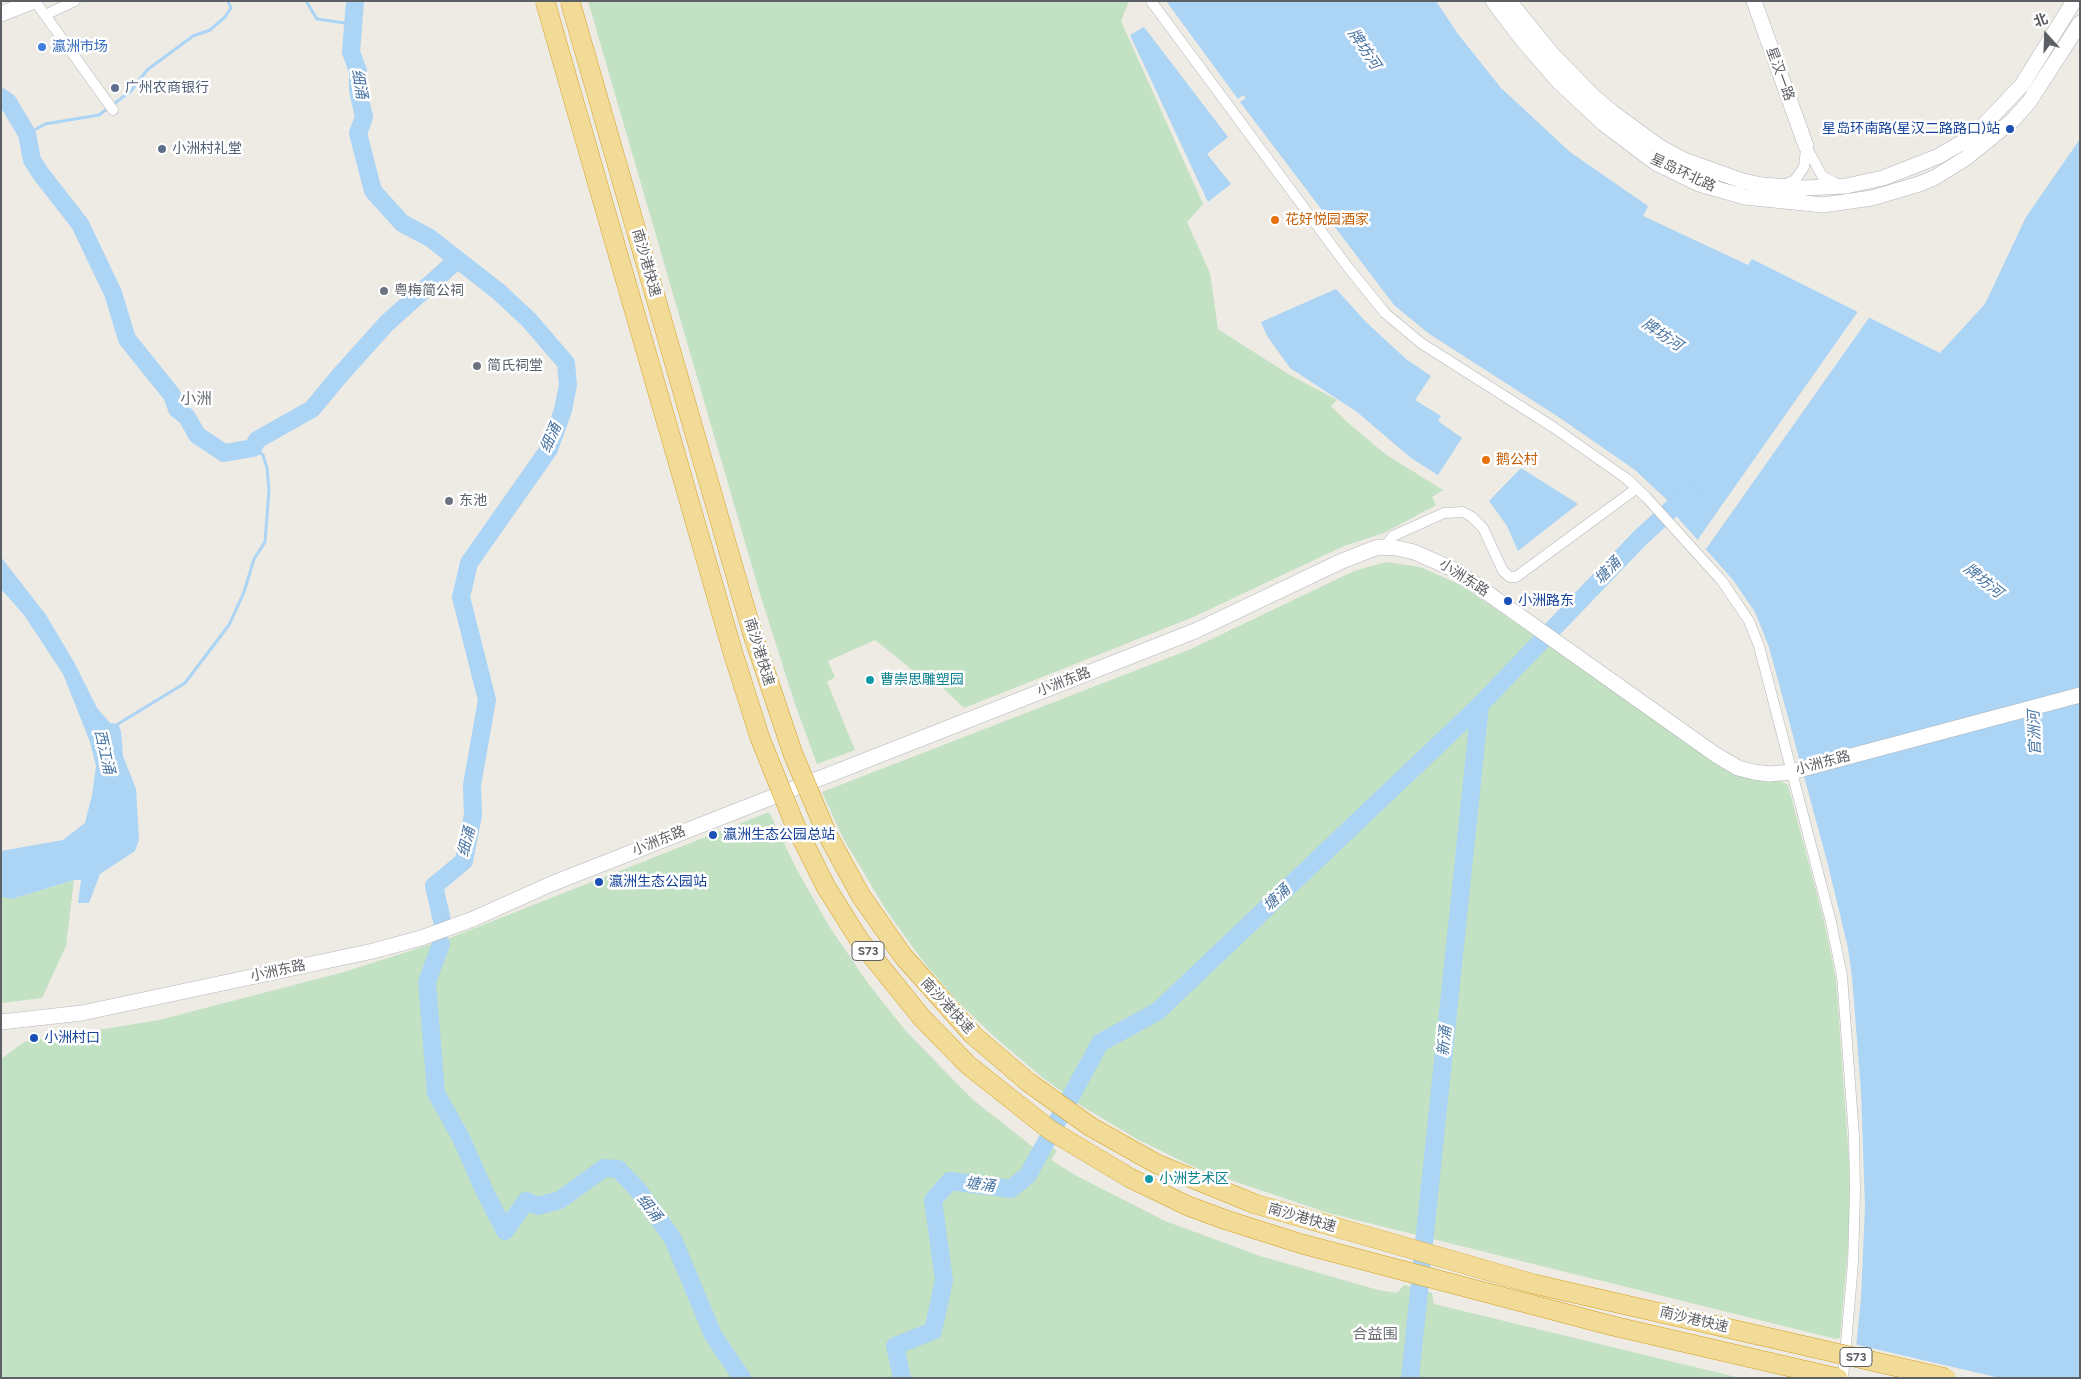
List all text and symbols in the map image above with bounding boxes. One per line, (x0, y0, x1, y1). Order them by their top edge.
north arrow (2021, 10, 2071, 60)
text: 北 (2031, 10, 2050, 31)
water label: 牌坊河 (1344, 25, 1384, 73)
place label: 瀛洲市场 (52, 39, 108, 55)
marker: 瀛洲市场 (36, 41, 48, 53)
street label: 星汉一路 (1763, 45, 1797, 103)
water label: 细涌 (348, 68, 370, 100)
place label: 广州农商银行 (125, 80, 209, 96)
marker: 广州农商银行 (109, 82, 121, 94)
place label: 星岛环南路(星汉二路路口)站 (1822, 121, 2000, 137)
marker: 星岛环南路(星汉二路路口)站 (2004, 123, 2016, 135)
place label: 小洲村礼堂 (172, 141, 242, 157)
marker: 小洲村礼堂 (156, 143, 168, 155)
street label: 星岛环北路 (1648, 151, 1718, 195)
place label: 花好悦园酒家 (1285, 212, 1369, 228)
marker: 花好悦园酒家 (1269, 214, 1281, 226)
street label: 南沙港快速 (628, 227, 664, 299)
place label: 粤梅简公祠 (394, 283, 464, 299)
marker: 粤梅简公祠 (378, 285, 390, 297)
water label: 牌坊河 (1638, 315, 1686, 355)
place label: 简氏祠堂 (487, 358, 543, 374)
marker: 简氏祠堂 (471, 360, 483, 372)
district label: 小洲 (180, 389, 212, 409)
water label: 细涌 (537, 421, 565, 455)
place label: 鹅公村 (1496, 452, 1538, 468)
marker: 鹅公村 (1480, 454, 1492, 466)
place label: 东池 (459, 493, 487, 509)
marker: 东池 (443, 495, 455, 507)
water label: 塘涌 (1591, 554, 1625, 588)
street label: 小洲东路 (1436, 556, 1492, 600)
water label: 牌坊河 (1960, 560, 2006, 602)
place label: 小洲路东 (1518, 593, 1574, 609)
marker: 小洲路东 (1502, 595, 1514, 607)
street label: 南沙港快速 (741, 616, 777, 688)
street label: 小洲东路 (1035, 664, 1093, 700)
place label: 曹崇思雕塑园 (880, 672, 964, 688)
marker: 曹崇思雕塑园 (864, 674, 876, 686)
water label: 官洲河 (2025, 710, 2045, 756)
water label: 西江涌 (90, 728, 118, 776)
street label: 小洲东路 (1794, 748, 1852, 778)
street label: 小洲东路 (630, 823, 688, 859)
water label: 细涌 (455, 825, 479, 859)
place label: 瀛洲生态公园总站 (723, 827, 835, 843)
marker: 瀛洲生态公园总站 (707, 829, 719, 841)
place label: 瀛洲生态公园站 (609, 874, 707, 890)
marker: 瀛洲生态公园站 (593, 876, 605, 888)
water label: 塘涌 (1260, 881, 1294, 915)
road number: S73 (852, 941, 884, 960)
street label: 小洲东路 (249, 957, 307, 985)
street label: 南沙港快速 (917, 975, 977, 1037)
water label: 新涌 (1434, 1025, 1456, 1057)
place label: 小洲村口 (44, 1030, 100, 1046)
marker: 小洲村口 (28, 1032, 40, 1044)
place label: 小洲艺术区 (1159, 1171, 1229, 1187)
marker: 小洲艺术区 (1143, 1173, 1155, 1185)
water label: 塘涌 (964, 1174, 996, 1196)
water label: 细涌 (633, 1191, 665, 1225)
street label: 南沙港快速 (1266, 1200, 1338, 1236)
street label: 南沙港快速 (1658, 1304, 1730, 1336)
district label: 合益围 (1353, 1326, 1397, 1344)
road number: S73 (1840, 1348, 1872, 1366)

